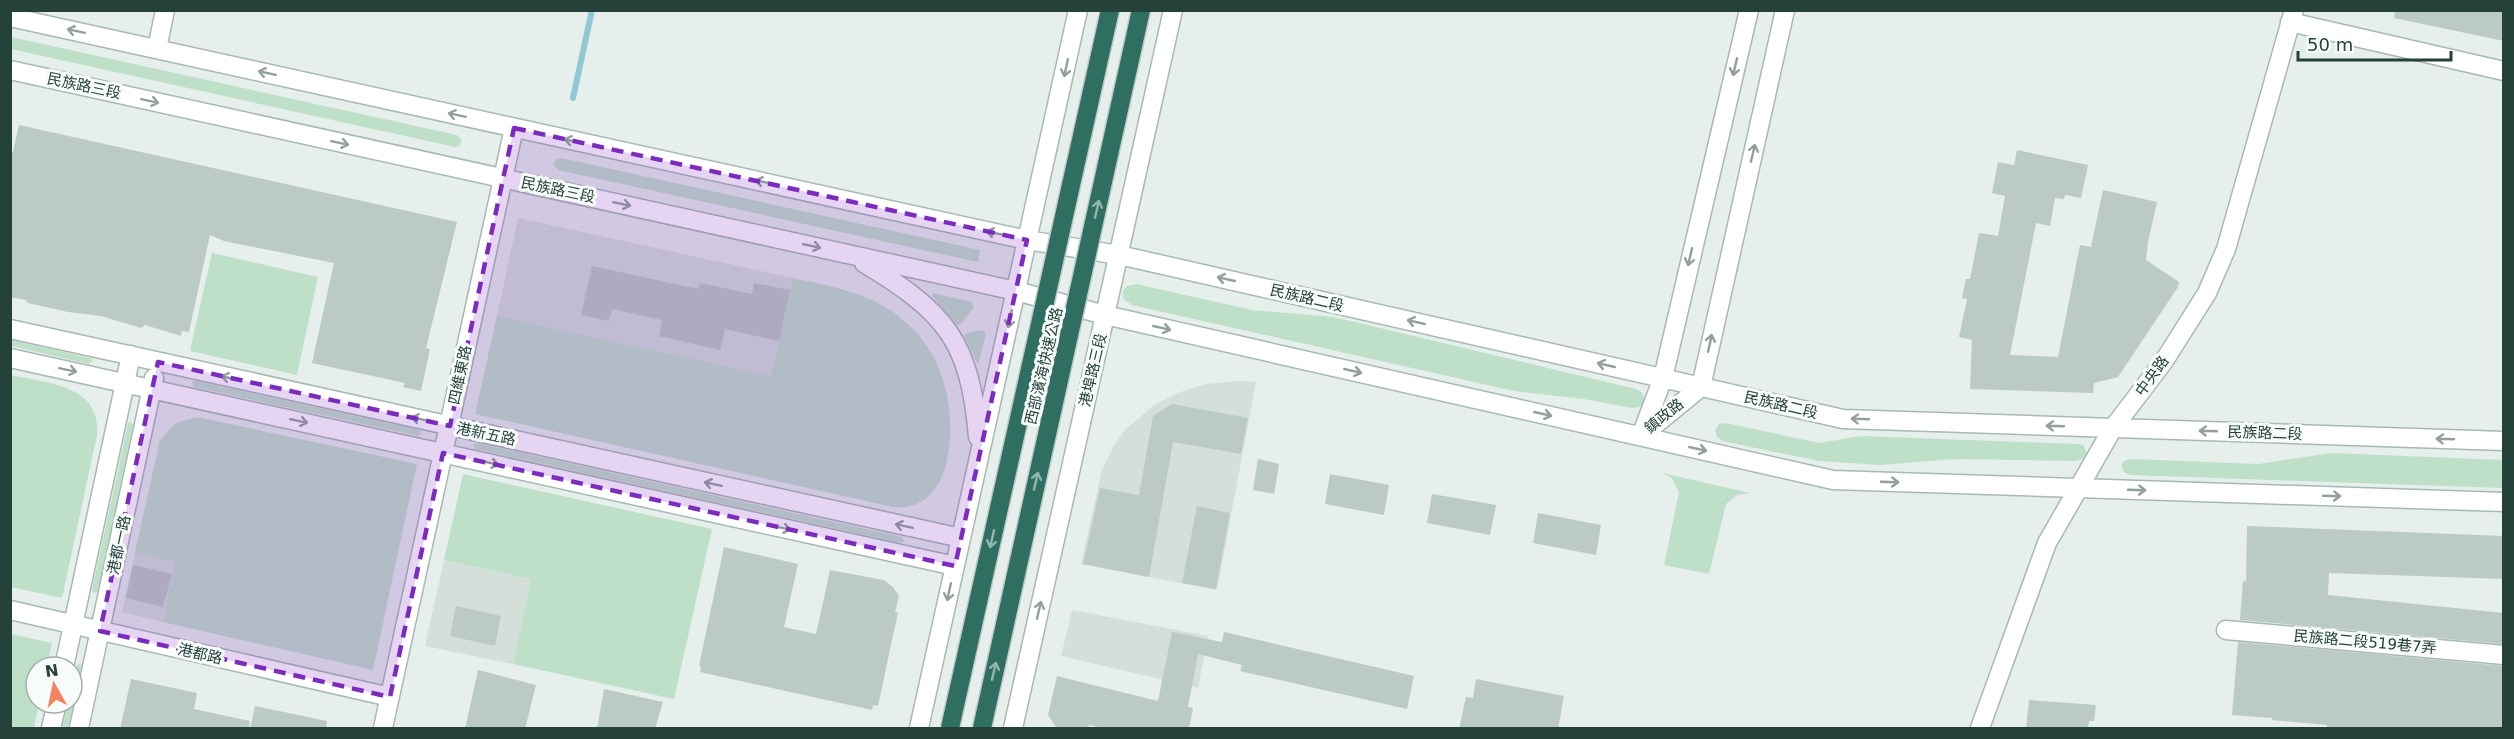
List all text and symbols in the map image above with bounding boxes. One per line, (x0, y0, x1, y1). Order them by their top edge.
scale bar (2298, 24, 2451, 62)
one-way arrow (67, 25, 86, 36)
text: 50 m (2307, 34, 2353, 55)
one-way arrow (1059, 58, 1071, 77)
one-way arrow (1729, 58, 1741, 77)
one-way arrow (257, 67, 277, 78)
street label: 民族路三段 (45, 69, 123, 103)
one-way arrow (140, 95, 159, 107)
one-way arrow (448, 109, 467, 120)
one-way arrow (564, 134, 583, 146)
one-way arrow (330, 137, 349, 149)
one-way arrow (1747, 144, 1759, 163)
street label: 民族路三段 (519, 173, 597, 207)
one-way arrow (754, 176, 773, 188)
one-way arrow (612, 199, 631, 211)
one-way arrow (1092, 199, 1103, 219)
one-way arrow (986, 227, 1005, 239)
one-way arrow (803, 241, 822, 253)
one-way arrow (1684, 247, 1696, 266)
one-way arrow (1217, 273, 1236, 285)
street label: 民族路二段 (1268, 281, 1346, 315)
street label: 西部濱海快速公路 (1022, 306, 1066, 426)
one-way arrow (1003, 310, 1015, 329)
one-way arrow (1407, 316, 1426, 328)
one-way arrow (1153, 323, 1172, 335)
street label: 港埠路三段 (1076, 331, 1110, 409)
one-way arrow (1705, 334, 1716, 354)
street label: 四維東路 (445, 344, 475, 406)
street label: 中央路 (2131, 353, 2173, 399)
one-way arrow (1597, 359, 1616, 370)
one-way arrow (57, 365, 77, 376)
one-way arrow (1342, 366, 1362, 377)
one-way arrow (221, 371, 240, 383)
street label: 民族路二段 (1742, 388, 1820, 422)
street label: 鎮政路 (1641, 395, 1687, 437)
one-way arrow (1533, 408, 1552, 420)
one-way arrow (411, 413, 430, 425)
one-way arrow (1850, 414, 1870, 425)
one-way arrow (289, 416, 308, 427)
street label: 港新五路 (455, 419, 517, 449)
one-way arrow (2045, 420, 2065, 431)
street label: 民族路二段 (2227, 423, 2303, 443)
one-way arrow (2199, 425, 2219, 437)
one-way arrow (2436, 433, 2456, 444)
one-way arrow (1688, 443, 1707, 455)
one-way arrow (479, 458, 499, 469)
one-way arrow (1031, 472, 1043, 491)
one-way arrow (1879, 476, 1899, 487)
one-way arrow (704, 478, 724, 489)
one-way arrow (2127, 484, 2147, 495)
one-way arrow (2321, 491, 2341, 502)
street label: 港都一路 (104, 514, 134, 576)
one-way arrow (895, 520, 914, 531)
one-way arrow (773, 522, 792, 534)
one-way arrow (986, 529, 998, 548)
one-way arrow (943, 582, 954, 601)
one-way arrow (1034, 601, 1046, 620)
street label: 民族路二段519巷7弄 (2293, 627, 2437, 657)
street label: 港都路 (176, 640, 224, 668)
north arrow (24, 655, 84, 715)
text: N (44, 660, 60, 681)
one-way arrow (989, 662, 1000, 682)

